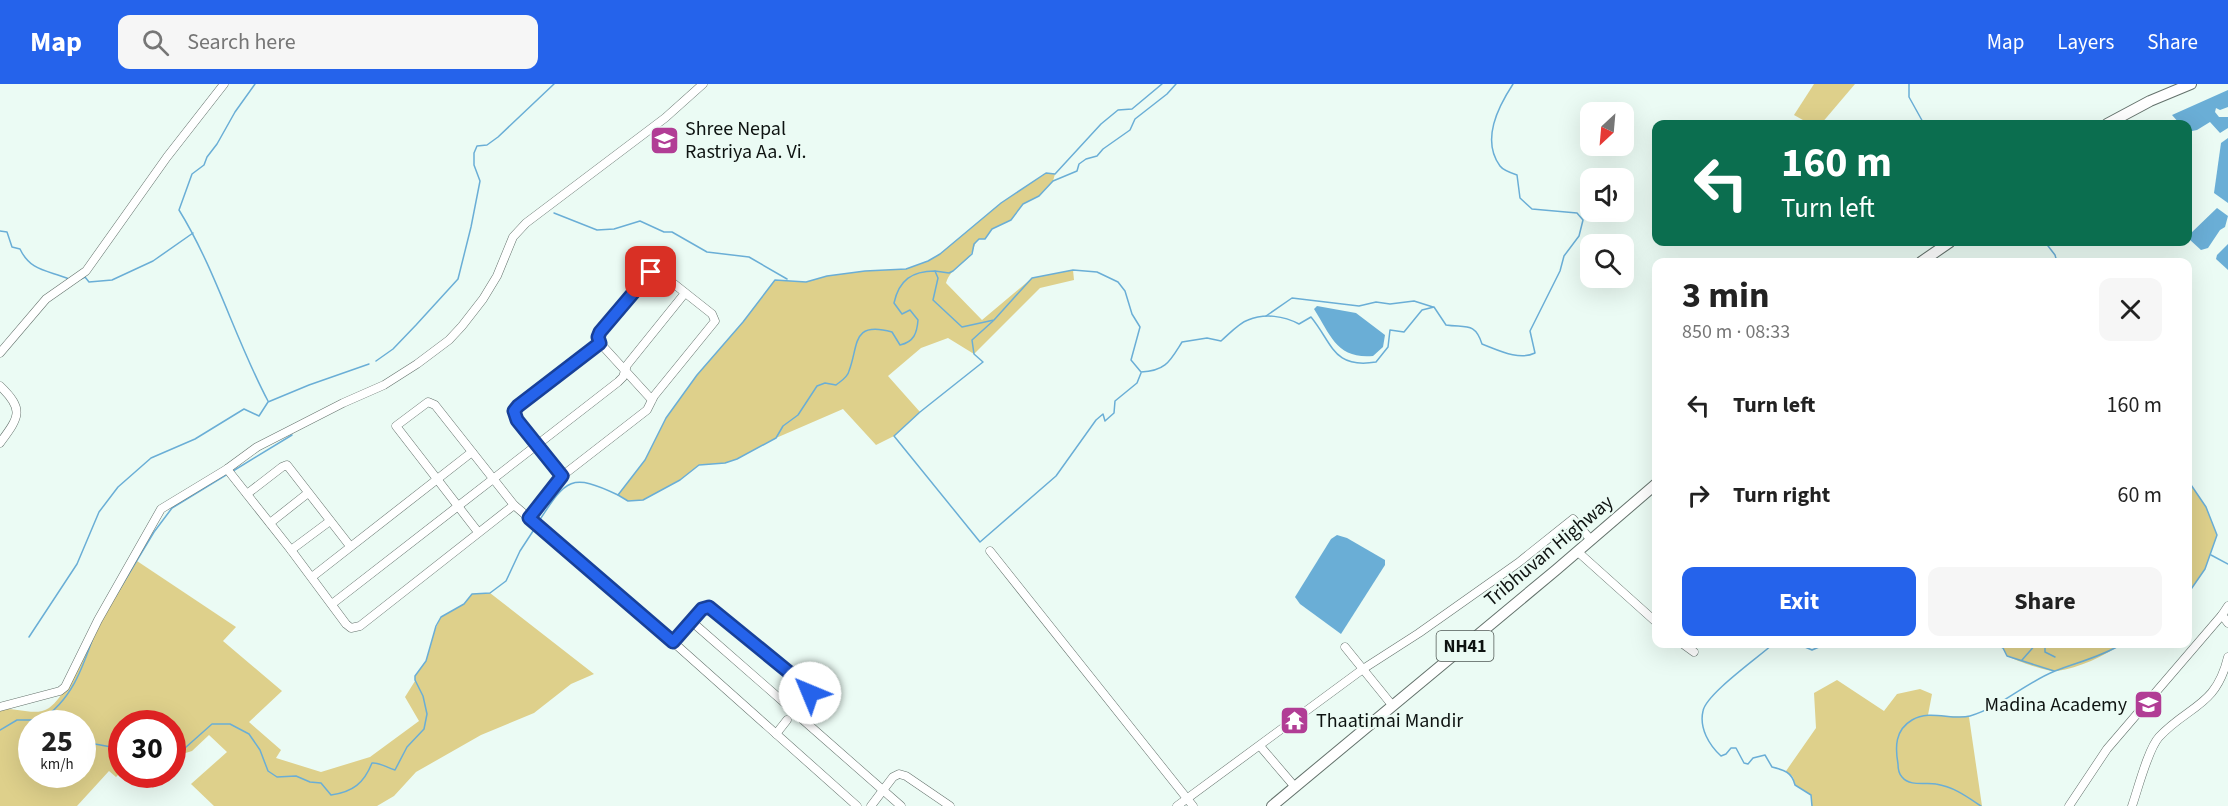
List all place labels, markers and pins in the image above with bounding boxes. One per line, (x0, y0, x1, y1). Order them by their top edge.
place label: Shree Nepal Rastriya Aa. Vi. (685, 115, 807, 166)
school or university icon: Shree Nepal Rastriya Aa. Vi. (648, 124, 680, 156)
pin (625, 246, 676, 297)
school or university icon: Madina Academy (2132, 689, 2164, 721)
place label: Madina Academy (1985, 691, 2128, 719)
temple icon: Thaatimai Mandir (1279, 705, 1311, 737)
place label: Thaatimai Mandir (1316, 707, 1463, 735)

